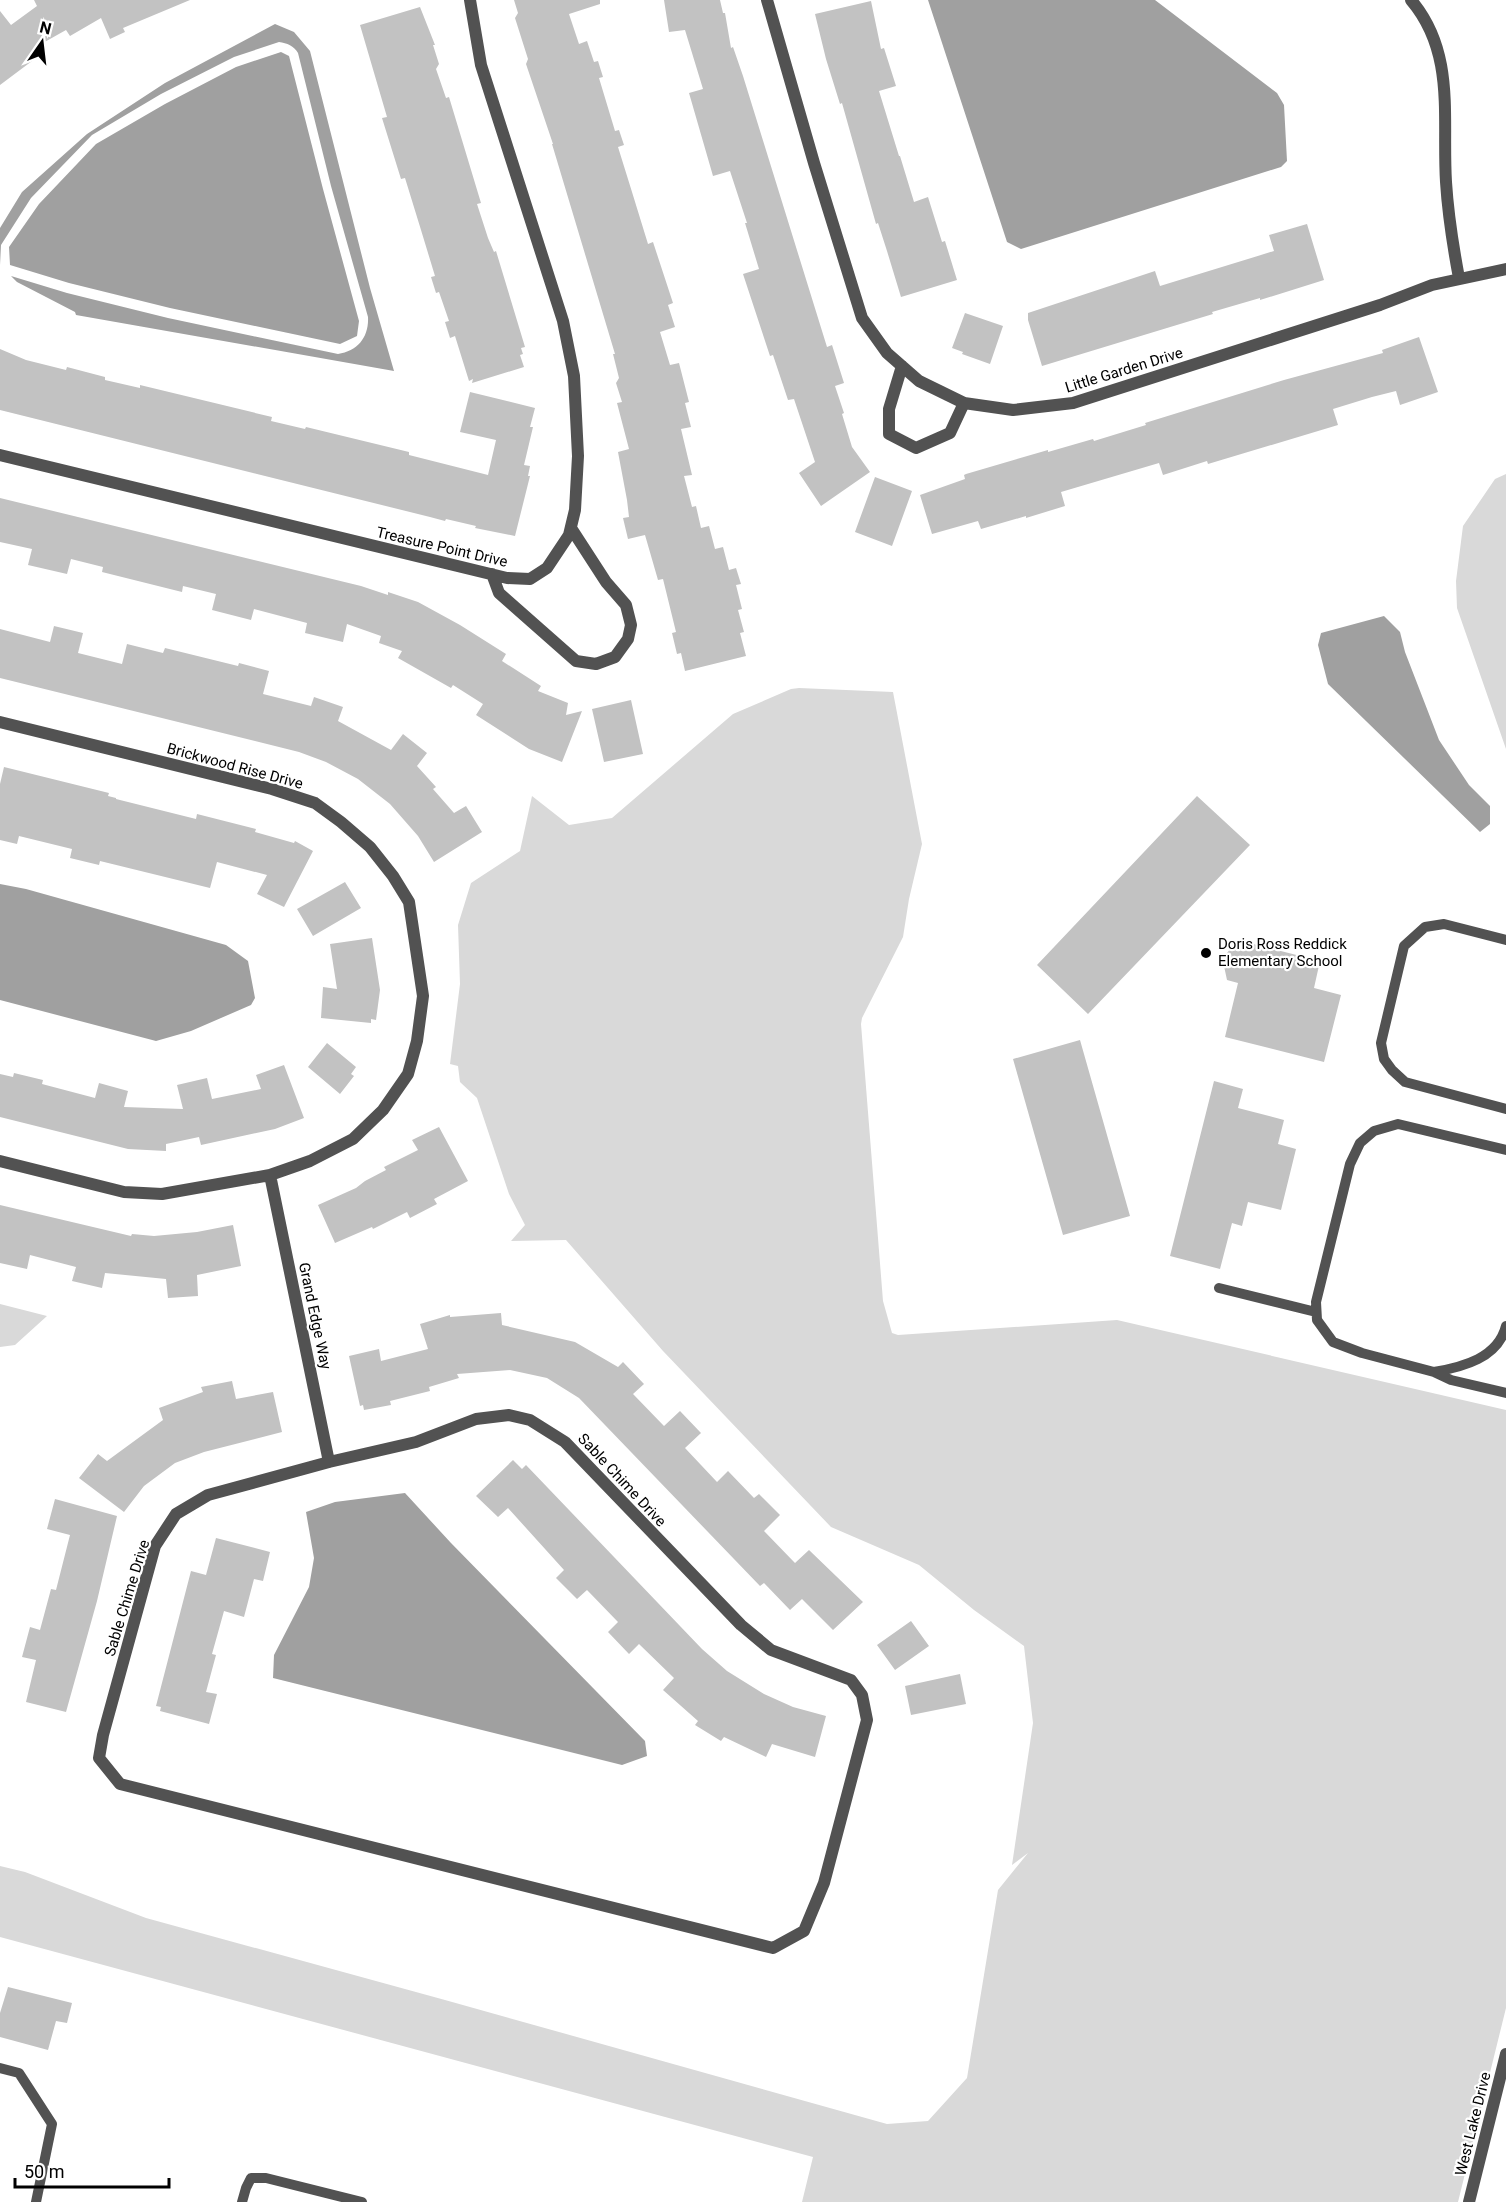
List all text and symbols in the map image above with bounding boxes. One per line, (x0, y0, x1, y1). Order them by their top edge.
north arrow (12, 12, 72, 72)
text: N (38, 17, 53, 39)
street label: Little Garden Drive (1063, 344, 1185, 396)
street label: Treasure Point Drive (375, 523, 509, 571)
street label: Brickwood Rise Drive (165, 739, 305, 793)
place label: Doris Ross Reddick Elementary School (1218, 935, 1347, 970)
marker: Doris Ross Reddick Elementary School (1199, 946, 1213, 960)
street label: Grand Edge Way (295, 1261, 335, 1371)
street label: Sable Chime Drive (574, 1430, 670, 1530)
street label: Sable Chime Drive (101, 1537, 153, 1658)
street label: West Lake Drive (1451, 2070, 1495, 2178)
scale bar (15, 2151, 170, 2189)
text: 50 m (24, 2161, 64, 2182)

